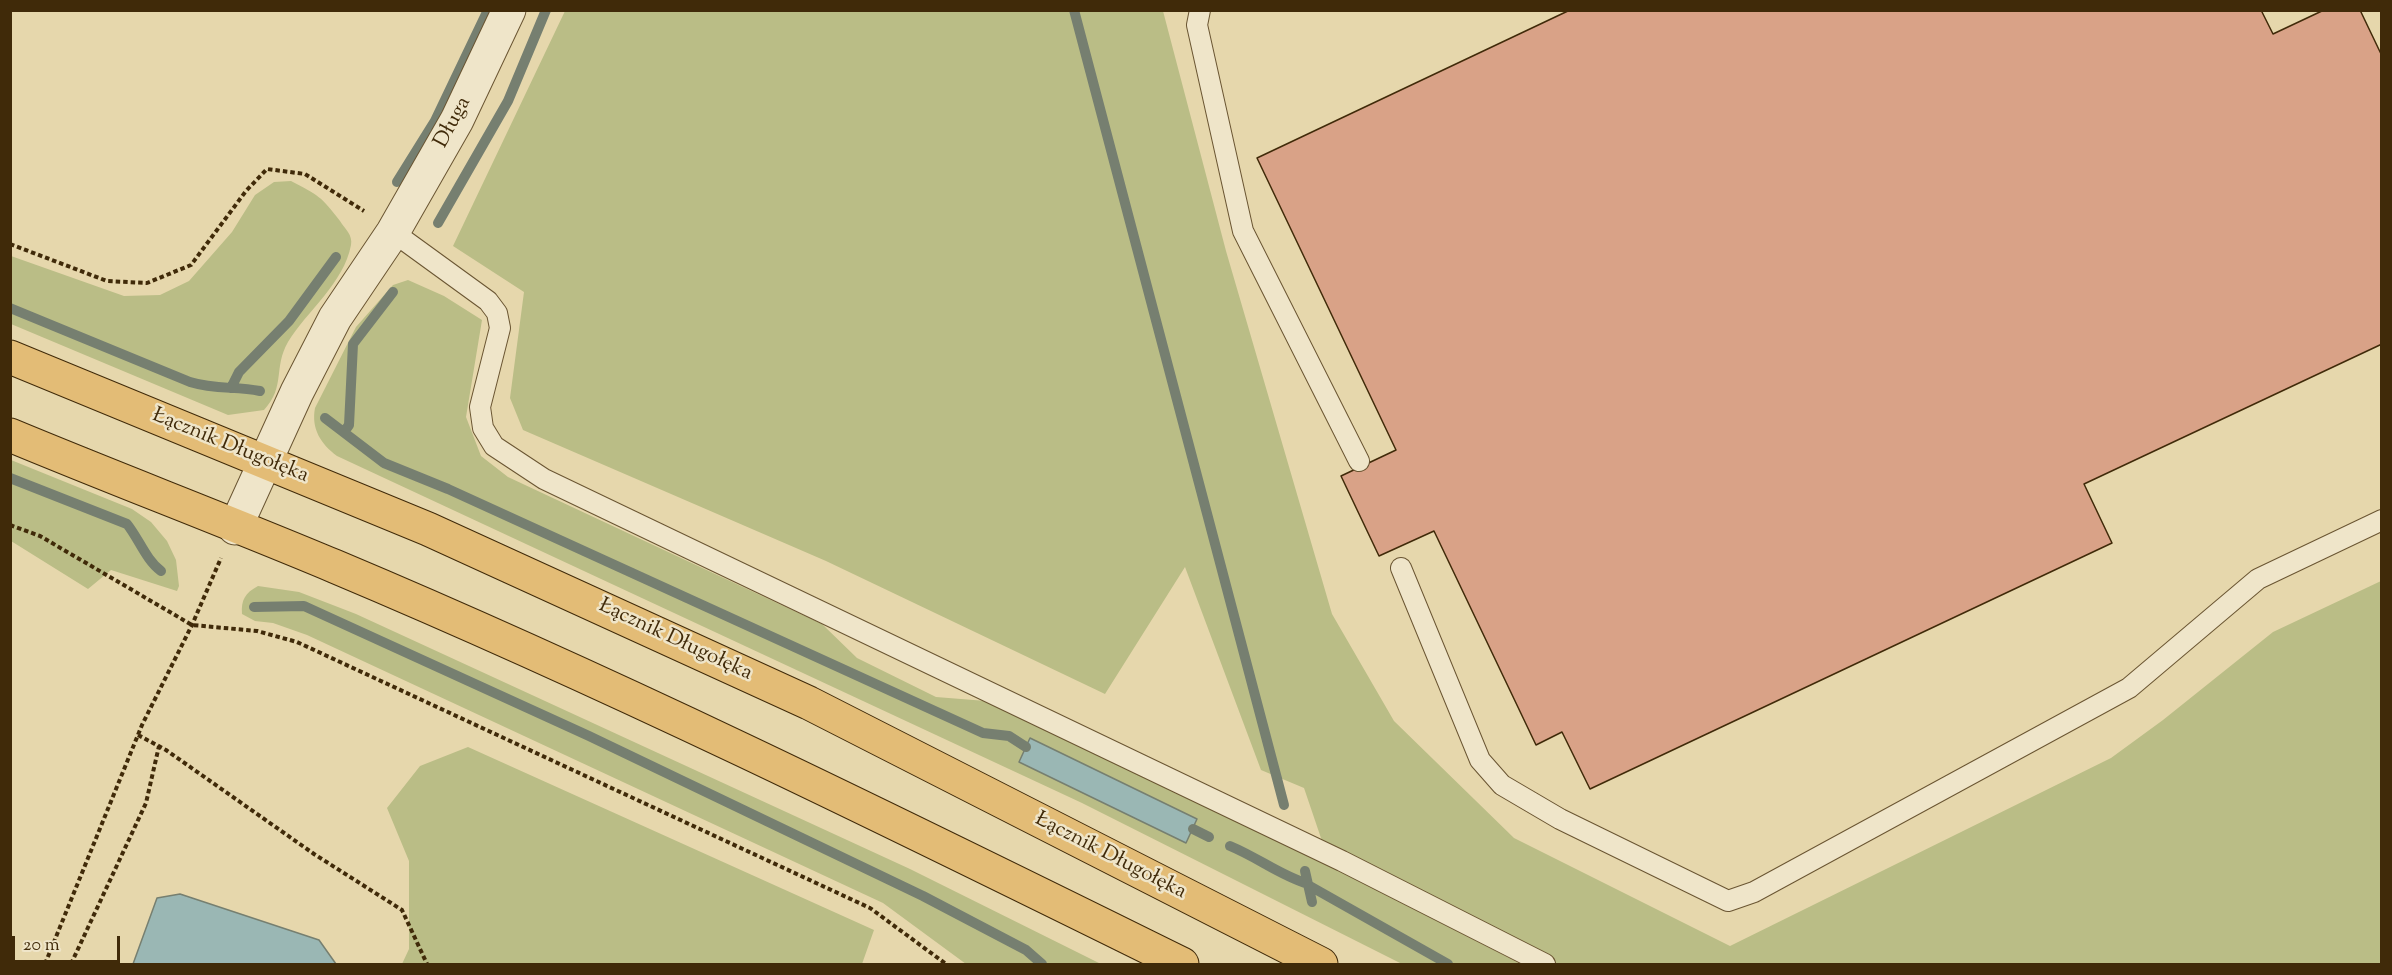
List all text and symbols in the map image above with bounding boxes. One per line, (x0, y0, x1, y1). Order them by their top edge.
street label: Długa (430, 93, 478, 153)
street label: Łącznik Długołęka (148, 404, 312, 490)
street label: Łącznik Długołęka (594, 594, 756, 688)
street label: Łącznik Długołęka (1030, 808, 1190, 906)
scale bar (15, 924, 123, 962)
text: 20 m (23, 933, 60, 959)

